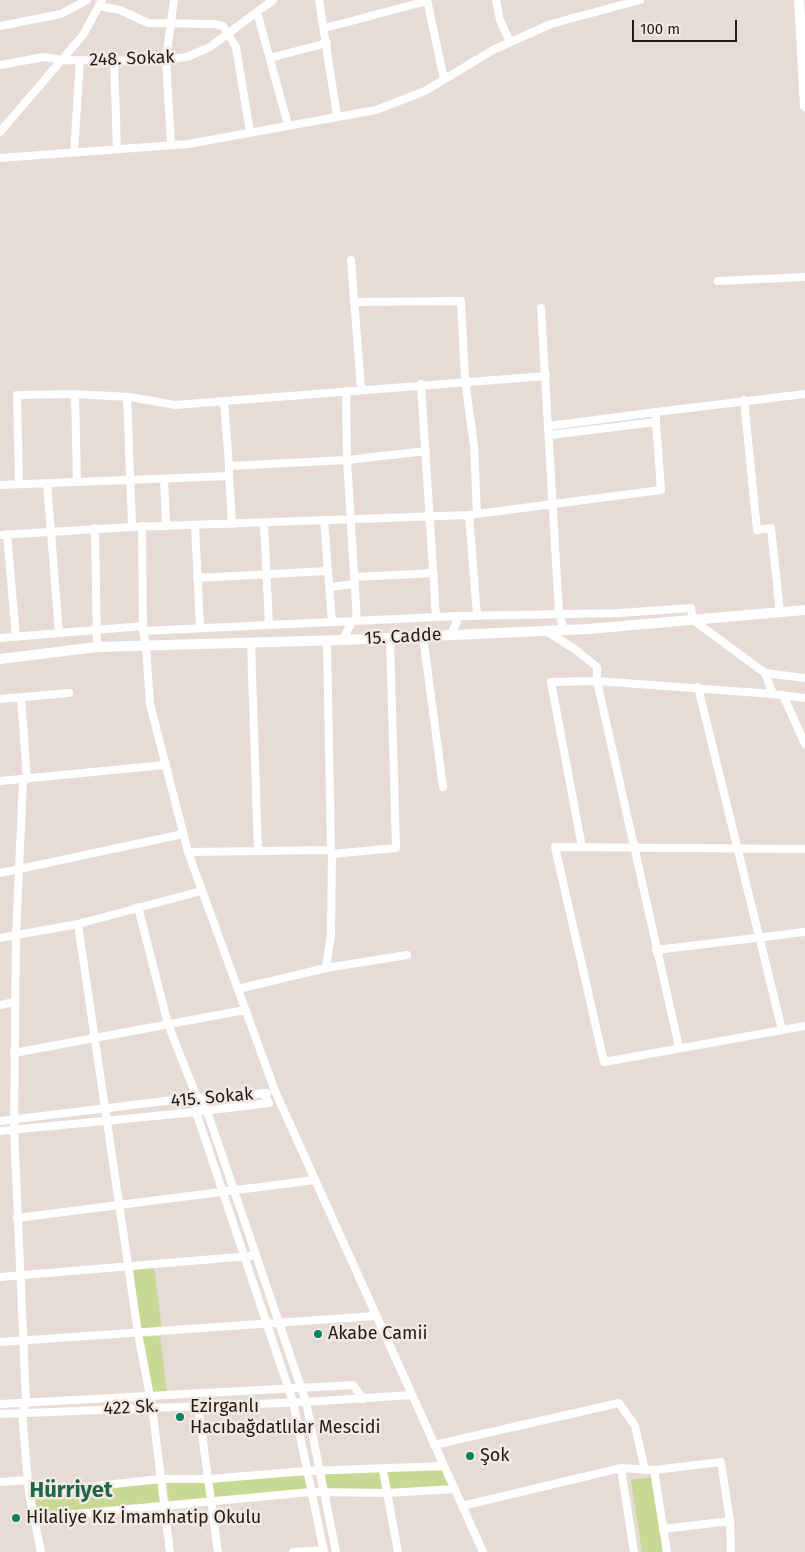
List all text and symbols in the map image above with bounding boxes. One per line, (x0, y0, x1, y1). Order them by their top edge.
scale bar (635, 10, 740, 42)
text: 100 m (640, 20, 680, 38)
street label: 248. Sokak (89, 47, 175, 71)
street label: 15. Cadde (364, 624, 442, 650)
street label: 415. Sokak (170, 1084, 254, 1112)
place label: Akabe Camii (328, 1323, 428, 1345)
marker: Akabe Camii (312, 1328, 324, 1340)
street label: 422 Sk. (103, 1396, 159, 1420)
place label: Ezirganlı Hacıbağdatlılar Mescidi (190, 1396, 381, 1438)
marker: Ezirganlı Hacıbağdatlılar Mescidi (174, 1411, 186, 1423)
place label: Şok (480, 1445, 510, 1467)
marker: Şok (464, 1450, 476, 1462)
district label: Hürriyet (30, 1478, 112, 1504)
place label: Hilaliye Kız İmamhatip Okulu (26, 1507, 261, 1529)
marker: Hilaliye Kız İmamhatip Okulu (10, 1512, 22, 1524)

